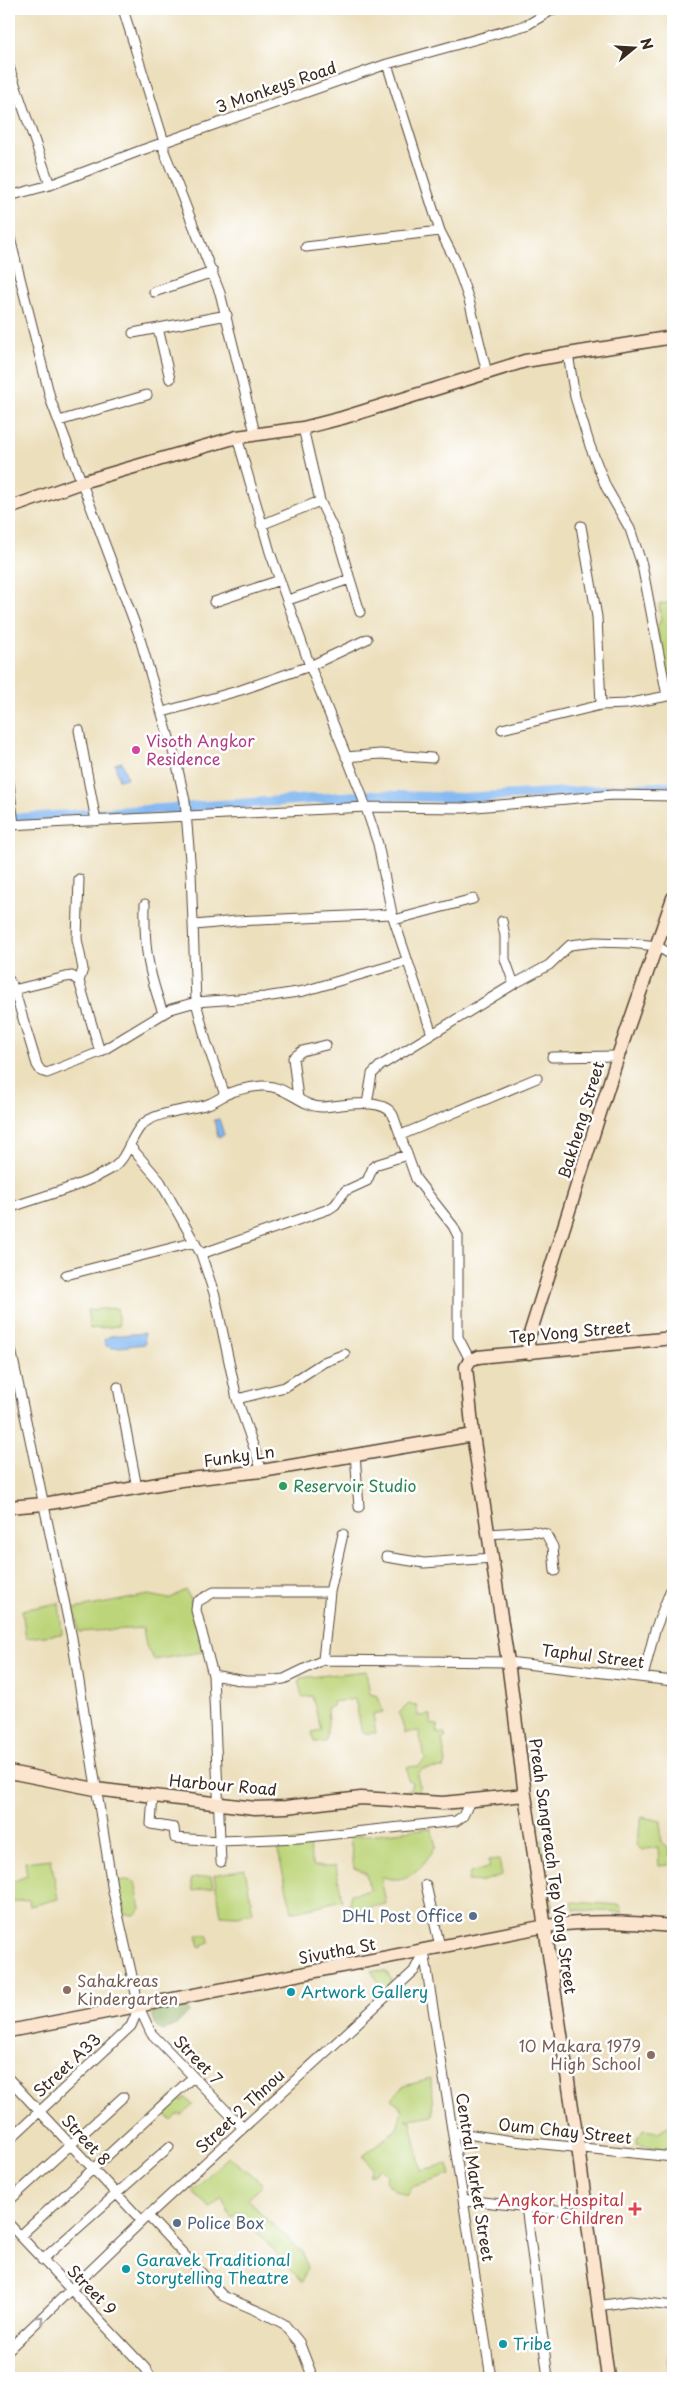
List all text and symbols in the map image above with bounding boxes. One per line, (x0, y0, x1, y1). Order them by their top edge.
north arrow (610, 22, 660, 72)
text: N (635, 35, 659, 52)
street label: 3 Monkeys Road (212, 54, 339, 118)
place label: Visoth Angkor Residence (146, 728, 255, 770)
marker: Visoth Angkor Residence (130, 744, 142, 756)
street label: Bakheng Street (551, 1057, 609, 1181)
street label: Tep Vong Street (508, 1314, 632, 1348)
street label: Funky Ln (202, 1438, 276, 1472)
place label: Reservoir Studio (293, 1473, 417, 1497)
marker: Reservoir Studio (277, 1480, 289, 1492)
street label: Taphul Street (540, 1637, 646, 1673)
street label: Preah Sangreach Tep Vong Street (524, 1736, 584, 1996)
street label: Harbour Road (168, 1767, 278, 1801)
place label: DHL Post Office (341, 1903, 463, 1927)
marker: DHL Post Office (467, 1910, 479, 1922)
street label: Sivutha St (296, 1931, 377, 1969)
place label: Sahakreas Kindergarten (77, 1968, 178, 2010)
place label: Artwork Gallery (301, 1979, 428, 2003)
marker: Sahakreas Kindergarten (61, 1984, 73, 1996)
marker: Artwork Gallery (285, 1986, 297, 1998)
street label: Street A33 (27, 2027, 106, 2102)
street label: Street 7 (169, 2029, 229, 2090)
place label: 10 Makara 1979 High School (519, 2033, 641, 2075)
marker: 10 Makara 1979 High School (645, 2049, 657, 2061)
street label: Street 2 Thnou (189, 2063, 289, 2158)
street label: Central Market Street (451, 2091, 501, 2263)
street label: Street 8 (57, 2108, 117, 2170)
street label: Oum Chay Street (497, 2111, 633, 2149)
place label: Angkor Hospital for Children (498, 2187, 624, 2229)
marker: Angkor Hospital for Children (628, 2202, 642, 2216)
place label: Police Box (187, 2210, 264, 2234)
marker: Police Box (171, 2217, 183, 2229)
place label: Garavek Traditional Storytelling Theatre (136, 2247, 290, 2289)
street label: Street 9 (62, 2259, 123, 2320)
marker: Garavek Traditional Storytelling Theatre (120, 2263, 132, 2275)
one-way arrow (34, 2316, 43, 2325)
place label: Tribe (513, 2331, 552, 2355)
marker: Tribe (497, 2338, 509, 2350)

